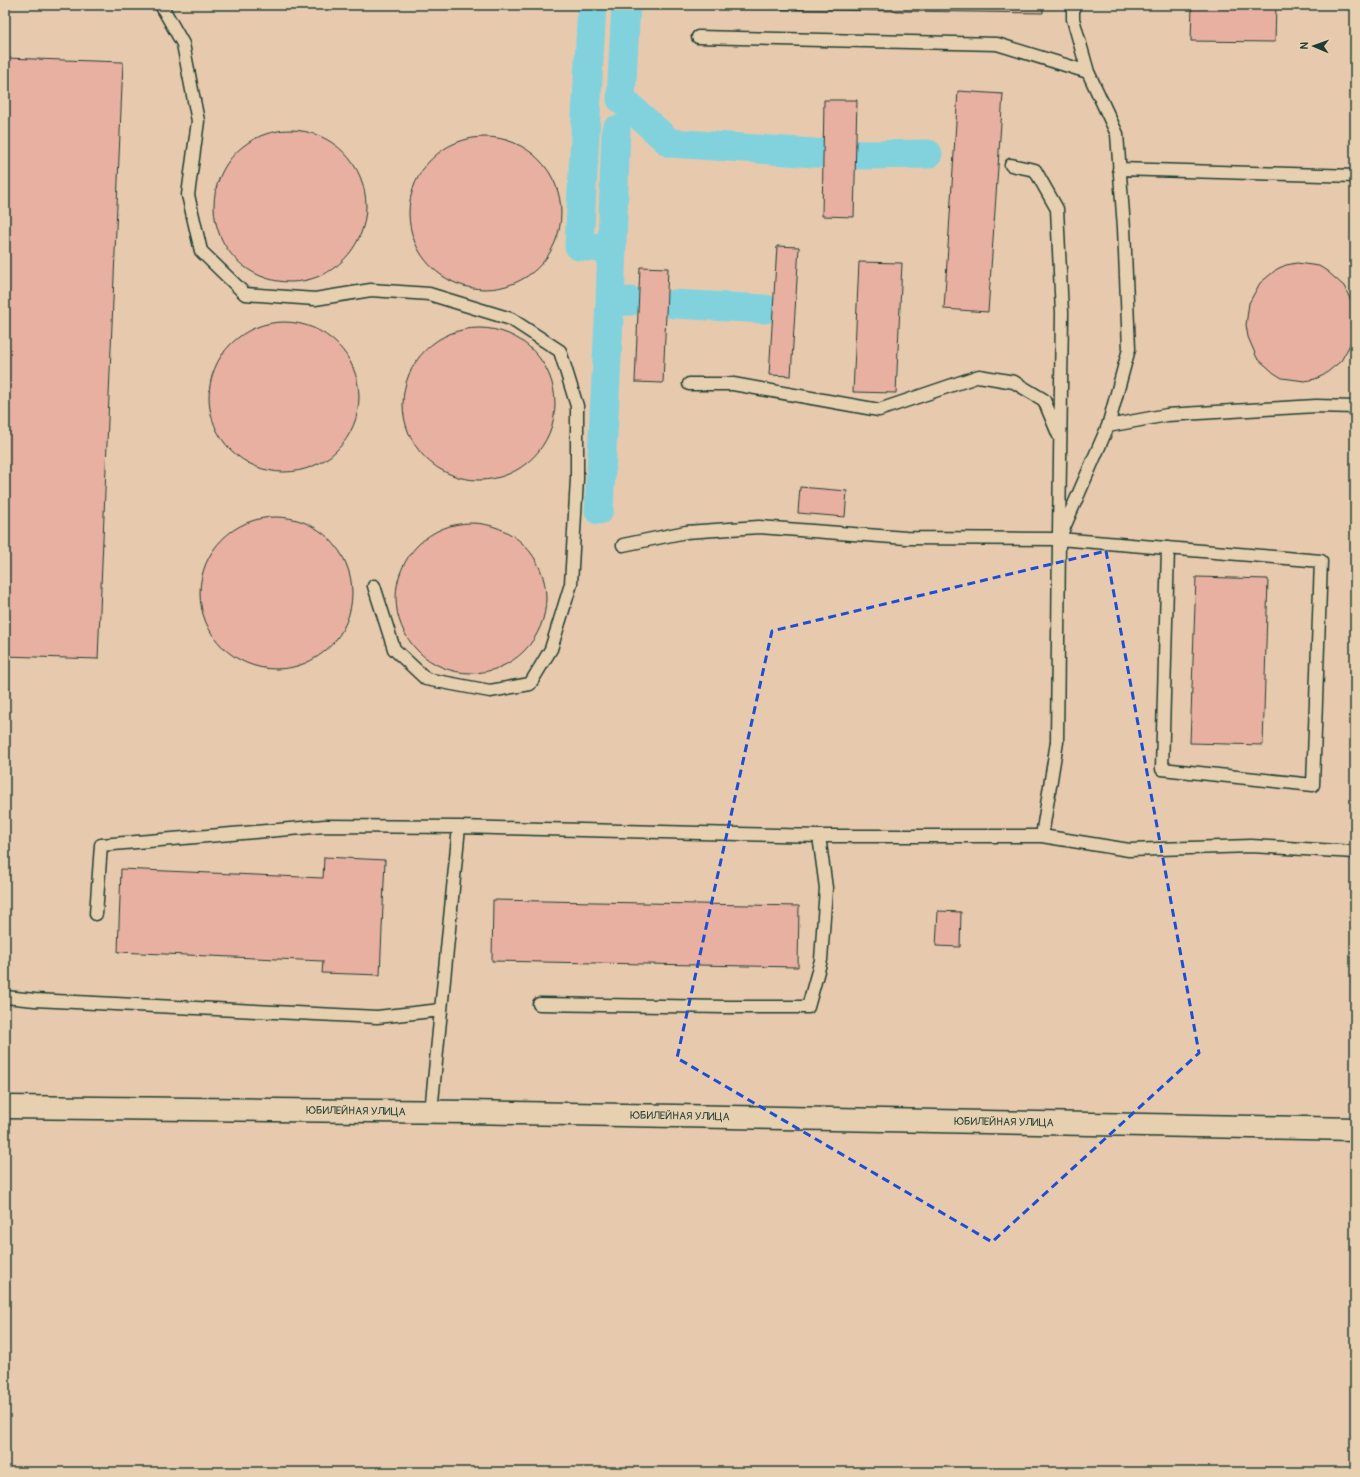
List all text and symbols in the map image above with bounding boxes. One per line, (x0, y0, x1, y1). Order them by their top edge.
north arrow (1294, 26, 1334, 66)
text: N (1298, 41, 1311, 50)
street label: ЮБИЛЕЙНАЯ УЛИЦА (306, 1104, 406, 1118)
street label: ЮБИЛЕЙНАЯ УЛИЦА (630, 1109, 730, 1123)
street label: ЮБИЛЕЙНАЯ УЛИЦА (954, 1115, 1054, 1129)

